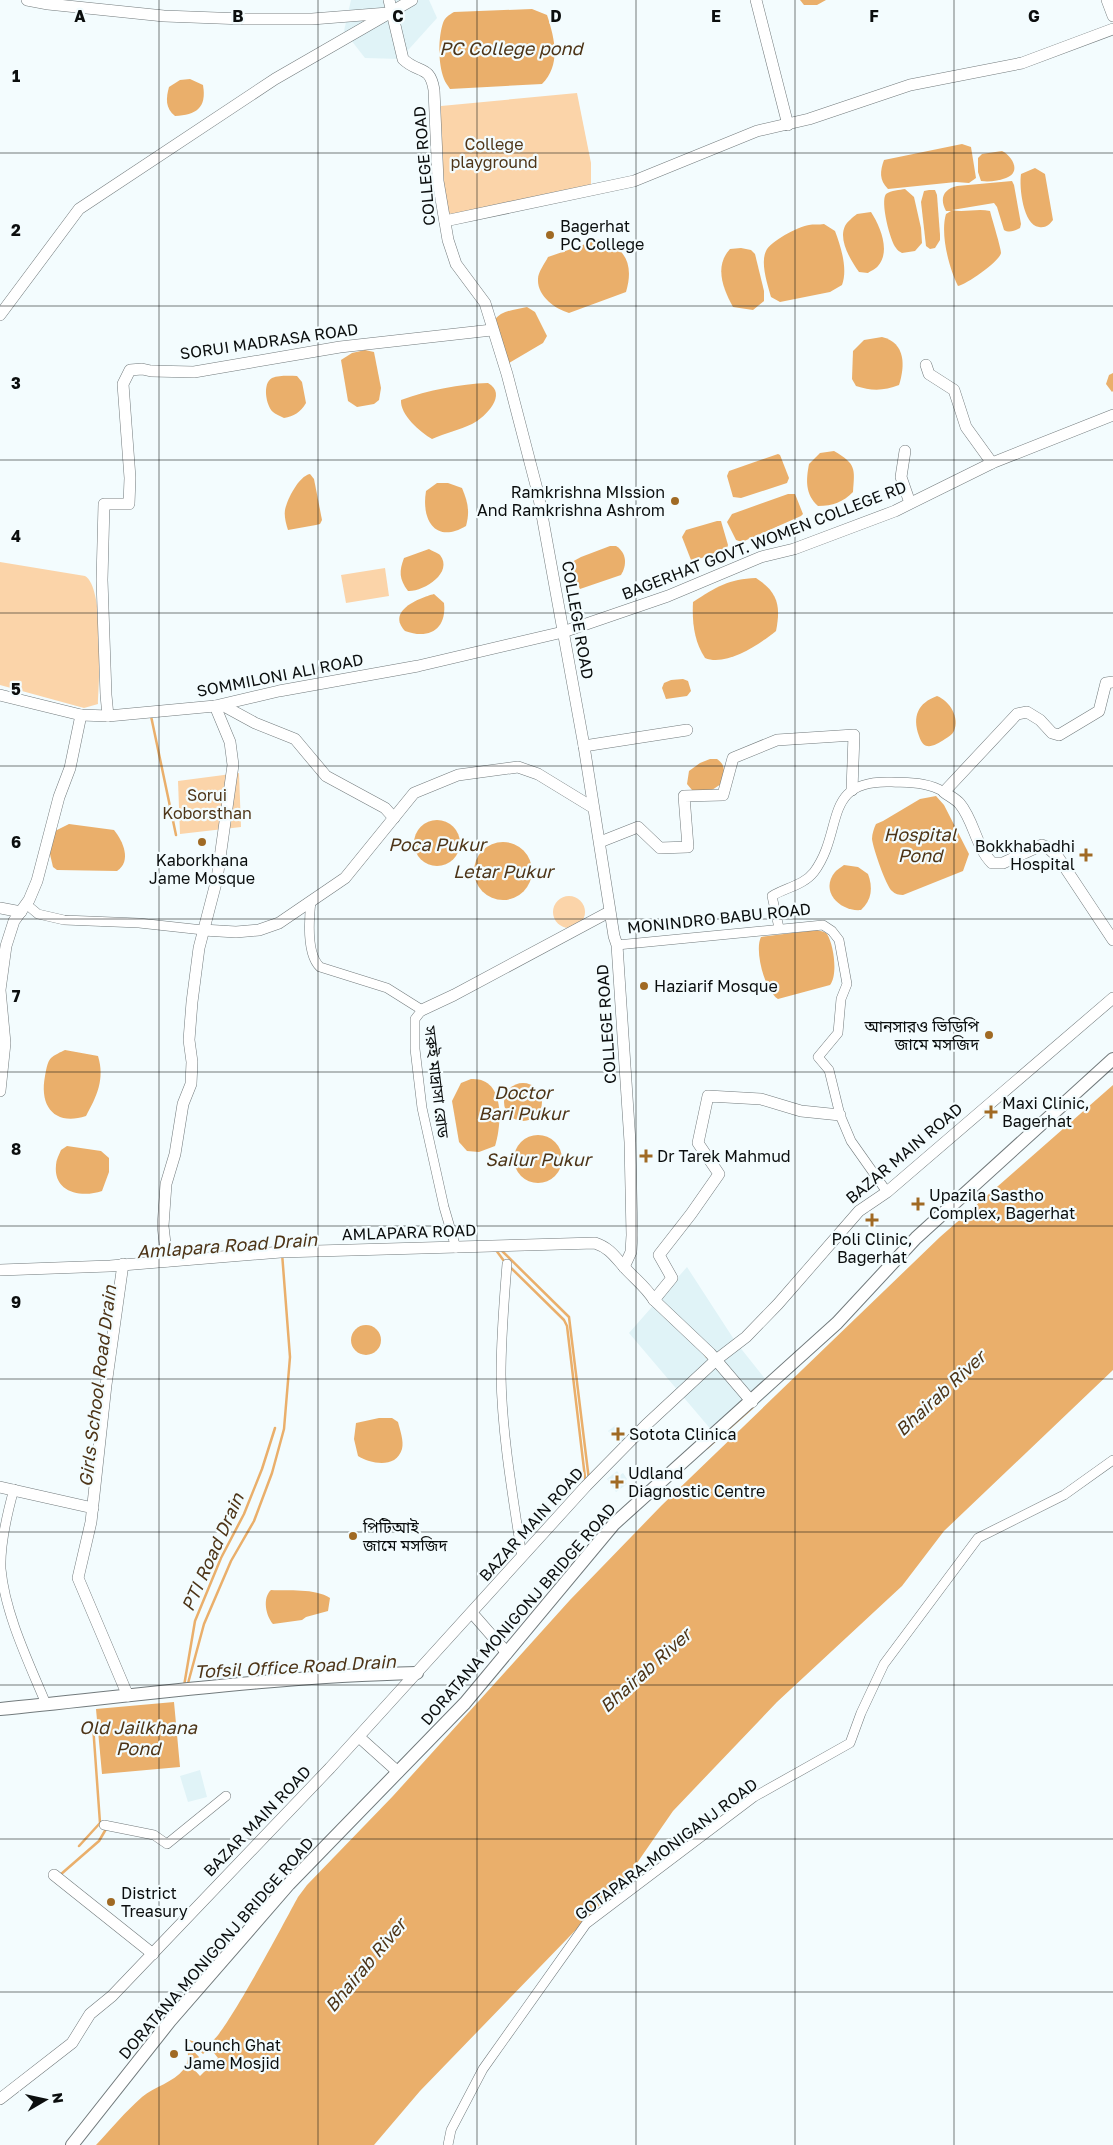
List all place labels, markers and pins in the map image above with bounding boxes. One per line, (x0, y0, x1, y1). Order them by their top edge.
place label: Bagerhat PC College (560, 216, 644, 254)
marker: Bagerhat PC College (544, 229, 556, 241)
place label: Ramkrishna MIssion And Ramkrishna Ashrom (477, 482, 665, 520)
marker: Ramkrishna MIssion And Ramkrishna Ashrom (669, 495, 681, 507)
marker: Kaborkhana Jame Mosque (196, 836, 208, 848)
place label: Bokkhabadhi Hospital (975, 836, 1075, 874)
marker: Bokkhabadhi Hospital (1079, 848, 1093, 862)
place label: Kaborkhana Jame Mosque (149, 850, 255, 888)
place label: Haziarif Mosque (654, 976, 778, 996)
marker: Haziarif Mosque (638, 980, 650, 992)
place label: আনসারও ভিডিপি জামে মসজিদ (863, 1016, 980, 1054)
marker: আনসারও ভিডিপি জামে মসজিদ (983, 1029, 995, 1041)
place label: Maxi Clinic, Bagerhat (1002, 1093, 1090, 1131)
marker: Maxi Clinic, Bagerhat (984, 1105, 998, 1119)
place label: Dr Tarek Mahmud (657, 1146, 791, 1166)
marker: Dr Tarek Mahmud (639, 1149, 653, 1163)
place label: Upazila Sastho Complex, Bagerhat (929, 1185, 1075, 1223)
marker: Upazila Sastho Complex, Bagerhat (911, 1197, 925, 1211)
marker: Poli Clinic, Bagerhat (865, 1213, 879, 1227)
place label: Poli Clinic, Bagerhat (832, 1229, 912, 1267)
place label: Sotota Clinica (629, 1424, 736, 1444)
marker: Sotota Clinica (611, 1427, 625, 1441)
place label: Udland Diagnostic Centre (628, 1463, 765, 1501)
marker: Udland Diagnostic Centre (610, 1475, 624, 1489)
place label: পিটিআই জামে মসজিদ (362, 1517, 448, 1555)
marker: পিটিআই জামে মসজিদ (347, 1530, 359, 1542)
place label: District Treasury (121, 1883, 188, 1921)
marker: District Treasury (105, 1896, 117, 1908)
place label: Lounch Ghat Jame Mosjid (184, 2035, 281, 2073)
marker: Lounch Ghat Jame Mosjid (168, 2048, 180, 2060)

